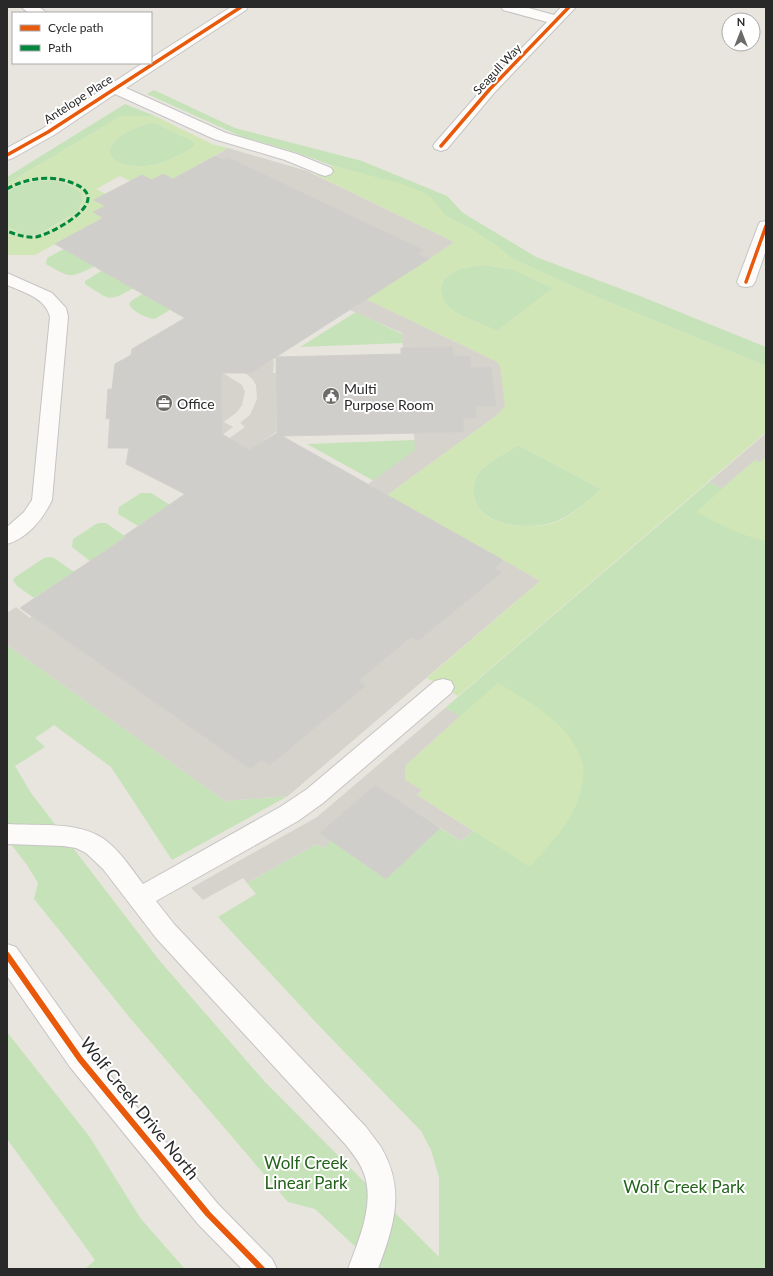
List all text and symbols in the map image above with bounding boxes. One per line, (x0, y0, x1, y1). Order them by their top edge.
legend (12, 12, 152, 64)
north arrow (721, 12, 761, 52)
text: N (737, 15, 745, 28)
text: Cycle path (48, 20, 103, 35)
text: Path (48, 40, 72, 55)
street label: Seagull Way (470, 40, 525, 98)
street label: Antelope Place (41, 71, 115, 127)
place label: Multi Purpose Room (344, 380, 434, 413)
public building icon: Multi Purpose Room (321, 386, 341, 406)
office icon: Office (154, 393, 174, 413)
place label: Office (177, 395, 215, 412)
street label: Wolf Creek Drive North (76, 1032, 204, 1184)
park label: Wolf Creek Linear Park (264, 1152, 348, 1193)
park label: Wolf Creek Park (623, 1176, 745, 1197)

